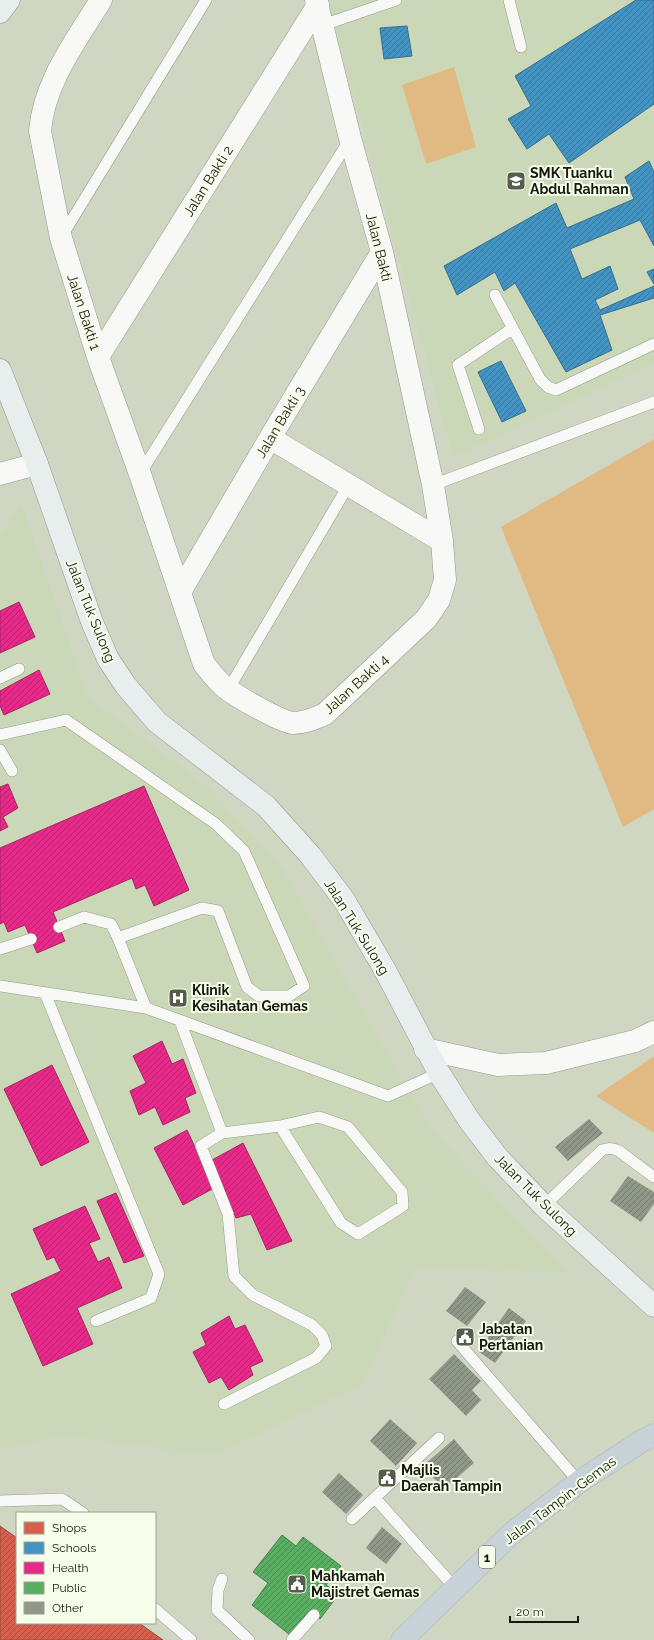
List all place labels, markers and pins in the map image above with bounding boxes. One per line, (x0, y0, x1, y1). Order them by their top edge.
place label: SMK Tuanku Abdul Rahman (530, 165, 629, 197)
school or university icon: SMK Tuanku Abdul Rahman (505, 170, 527, 192)
place label: Klinik Kesihatan Gemas (192, 982, 308, 1014)
hospital icon: Klinik Kesihatan Gemas (167, 987, 189, 1009)
place label: Jabatan Pertanian (479, 1321, 543, 1353)
public building icon: Jabatan Pertanian (454, 1326, 476, 1348)
place label: Majlis Daerah Tampin (401, 1462, 502, 1494)
public building icon: Majlis Daerah Tampin (376, 1467, 398, 1489)
place label: Mahkamah Majistret Gemas (311, 1568, 420, 1600)
public building icon: Mahkamah Majistret Gemas (286, 1573, 308, 1595)

